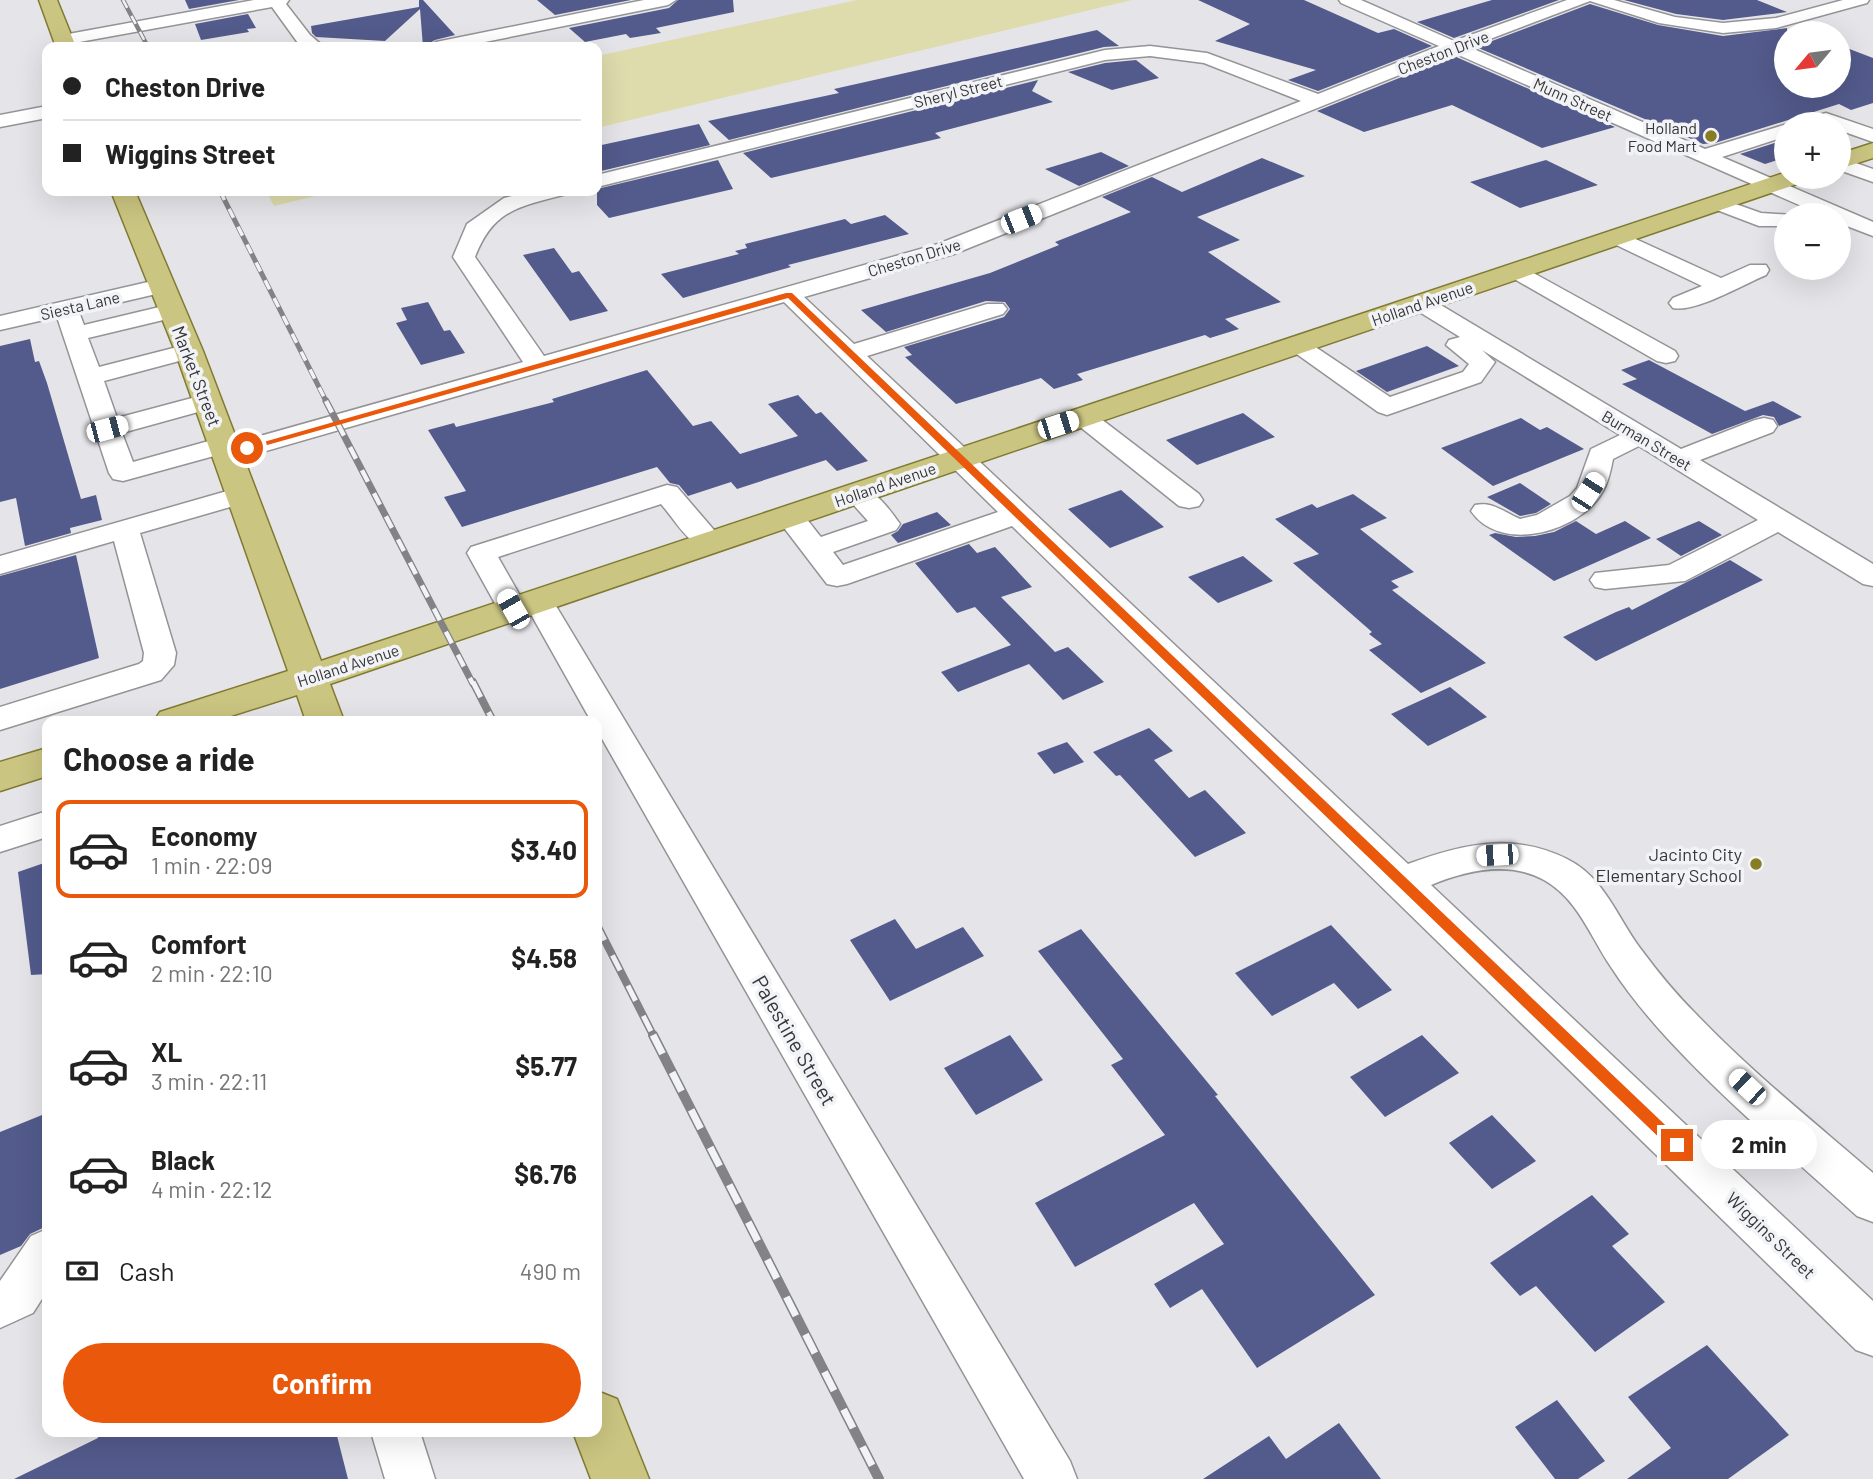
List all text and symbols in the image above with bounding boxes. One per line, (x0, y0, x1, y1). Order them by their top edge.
north arrow (1774, 21, 1852, 98)
map controls (1774, 21, 1851, 280)
street label: Cheston Drive (1395, 26, 1491, 78)
text: Cheston Drive (105, 71, 265, 102)
street label: Sheryl Street (912, 71, 1004, 111)
street label: Munn Street (1531, 73, 1615, 125)
button: + (1774, 112, 1851, 189)
place label: Holland Food Mart (1628, 118, 1697, 155)
marker: Holland Food Mart (1703, 128, 1719, 144)
text: Wiggins Street (105, 138, 275, 169)
car (998, 201, 1045, 237)
button: − (1774, 203, 1851, 280)
street label: Cheston Drive (865, 234, 963, 280)
street label: Holland Avenue (1369, 277, 1475, 329)
street label: Siesta Lane (38, 287, 122, 323)
street label: Market Street (168, 323, 226, 429)
street label: Burman Street (1599, 406, 1695, 474)
car (1035, 409, 1082, 441)
car (84, 413, 131, 445)
route start (231, 432, 263, 464)
street label: Holland Avenue (832, 458, 938, 510)
car (1568, 469, 1609, 515)
car (494, 586, 533, 632)
street label: Holland Avenue (295, 640, 401, 690)
text: Choose a ride (63, 739, 255, 777)
icon: car (67, 818, 130, 881)
text: Economy (151, 820, 257, 851)
text: $3.40 (511, 834, 577, 865)
car (1476, 843, 1519, 867)
place label: Jacinto City Elementary School (1595, 843, 1742, 886)
text: 1 min · 22:09 (151, 851, 272, 879)
marker: Jacinto City Elementary School (1748, 856, 1764, 872)
icon: car (67, 926, 130, 989)
text: Comfort (151, 928, 247, 959)
text: $4.58 (511, 942, 577, 973)
text: 2 min · 22:10 (151, 959, 273, 987)
street label: Palestine Street (748, 971, 842, 1109)
icon: car (67, 1034, 130, 1097)
text: XL (151, 1036, 182, 1067)
text: $5.77 (515, 1050, 577, 1081)
car (1725, 1065, 1770, 1109)
text: 3 min · 22:11 (151, 1067, 267, 1095)
callout: 2 min (1702, 1120, 1817, 1170)
route end (1661, 1129, 1693, 1161)
text: 2 min (1731, 1130, 1787, 1158)
icon: car (67, 1142, 130, 1205)
text: Black (151, 1144, 215, 1175)
text: $6.76 (514, 1158, 577, 1189)
text: 4 min · 22:12 (151, 1175, 272, 1203)
street label: Wiggins Street (1722, 1187, 1820, 1283)
icon: cash (63, 1252, 101, 1290)
text: Cash (119, 1255, 174, 1286)
text: 490 m (520, 1257, 581, 1285)
button: Confirm (63, 1343, 581, 1423)

